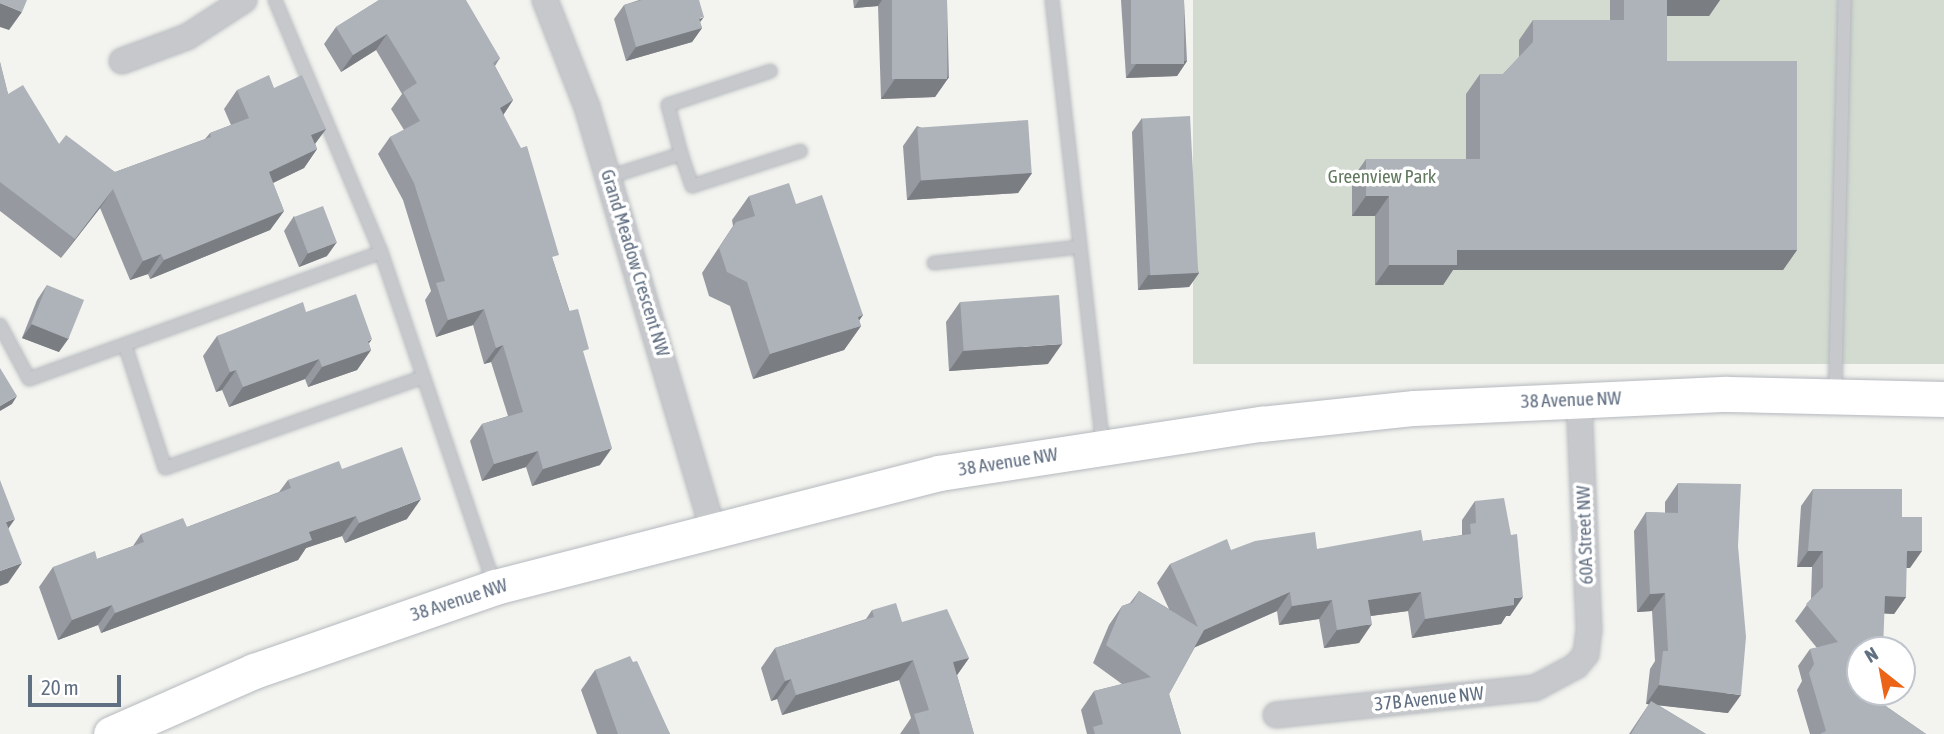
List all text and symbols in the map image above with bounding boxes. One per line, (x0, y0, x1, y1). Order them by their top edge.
park label: Greenview Park (1328, 166, 1436, 188)
street label: Grand Meadow Crescent NW (596, 167, 674, 359)
street label: 38 Avenue NW (1520, 387, 1622, 413)
street label: 38 Avenue NW (957, 443, 1059, 481)
street label: 60A Street NW (1572, 485, 1598, 585)
street label: 38 Avenue NW (408, 574, 510, 626)
north arrow (1846, 636, 1916, 706)
text: N (1861, 642, 1882, 667)
scale bar (32, 660, 124, 704)
text: 20 m (41, 675, 79, 699)
street label: 37B Avenue NW (1373, 682, 1485, 716)

